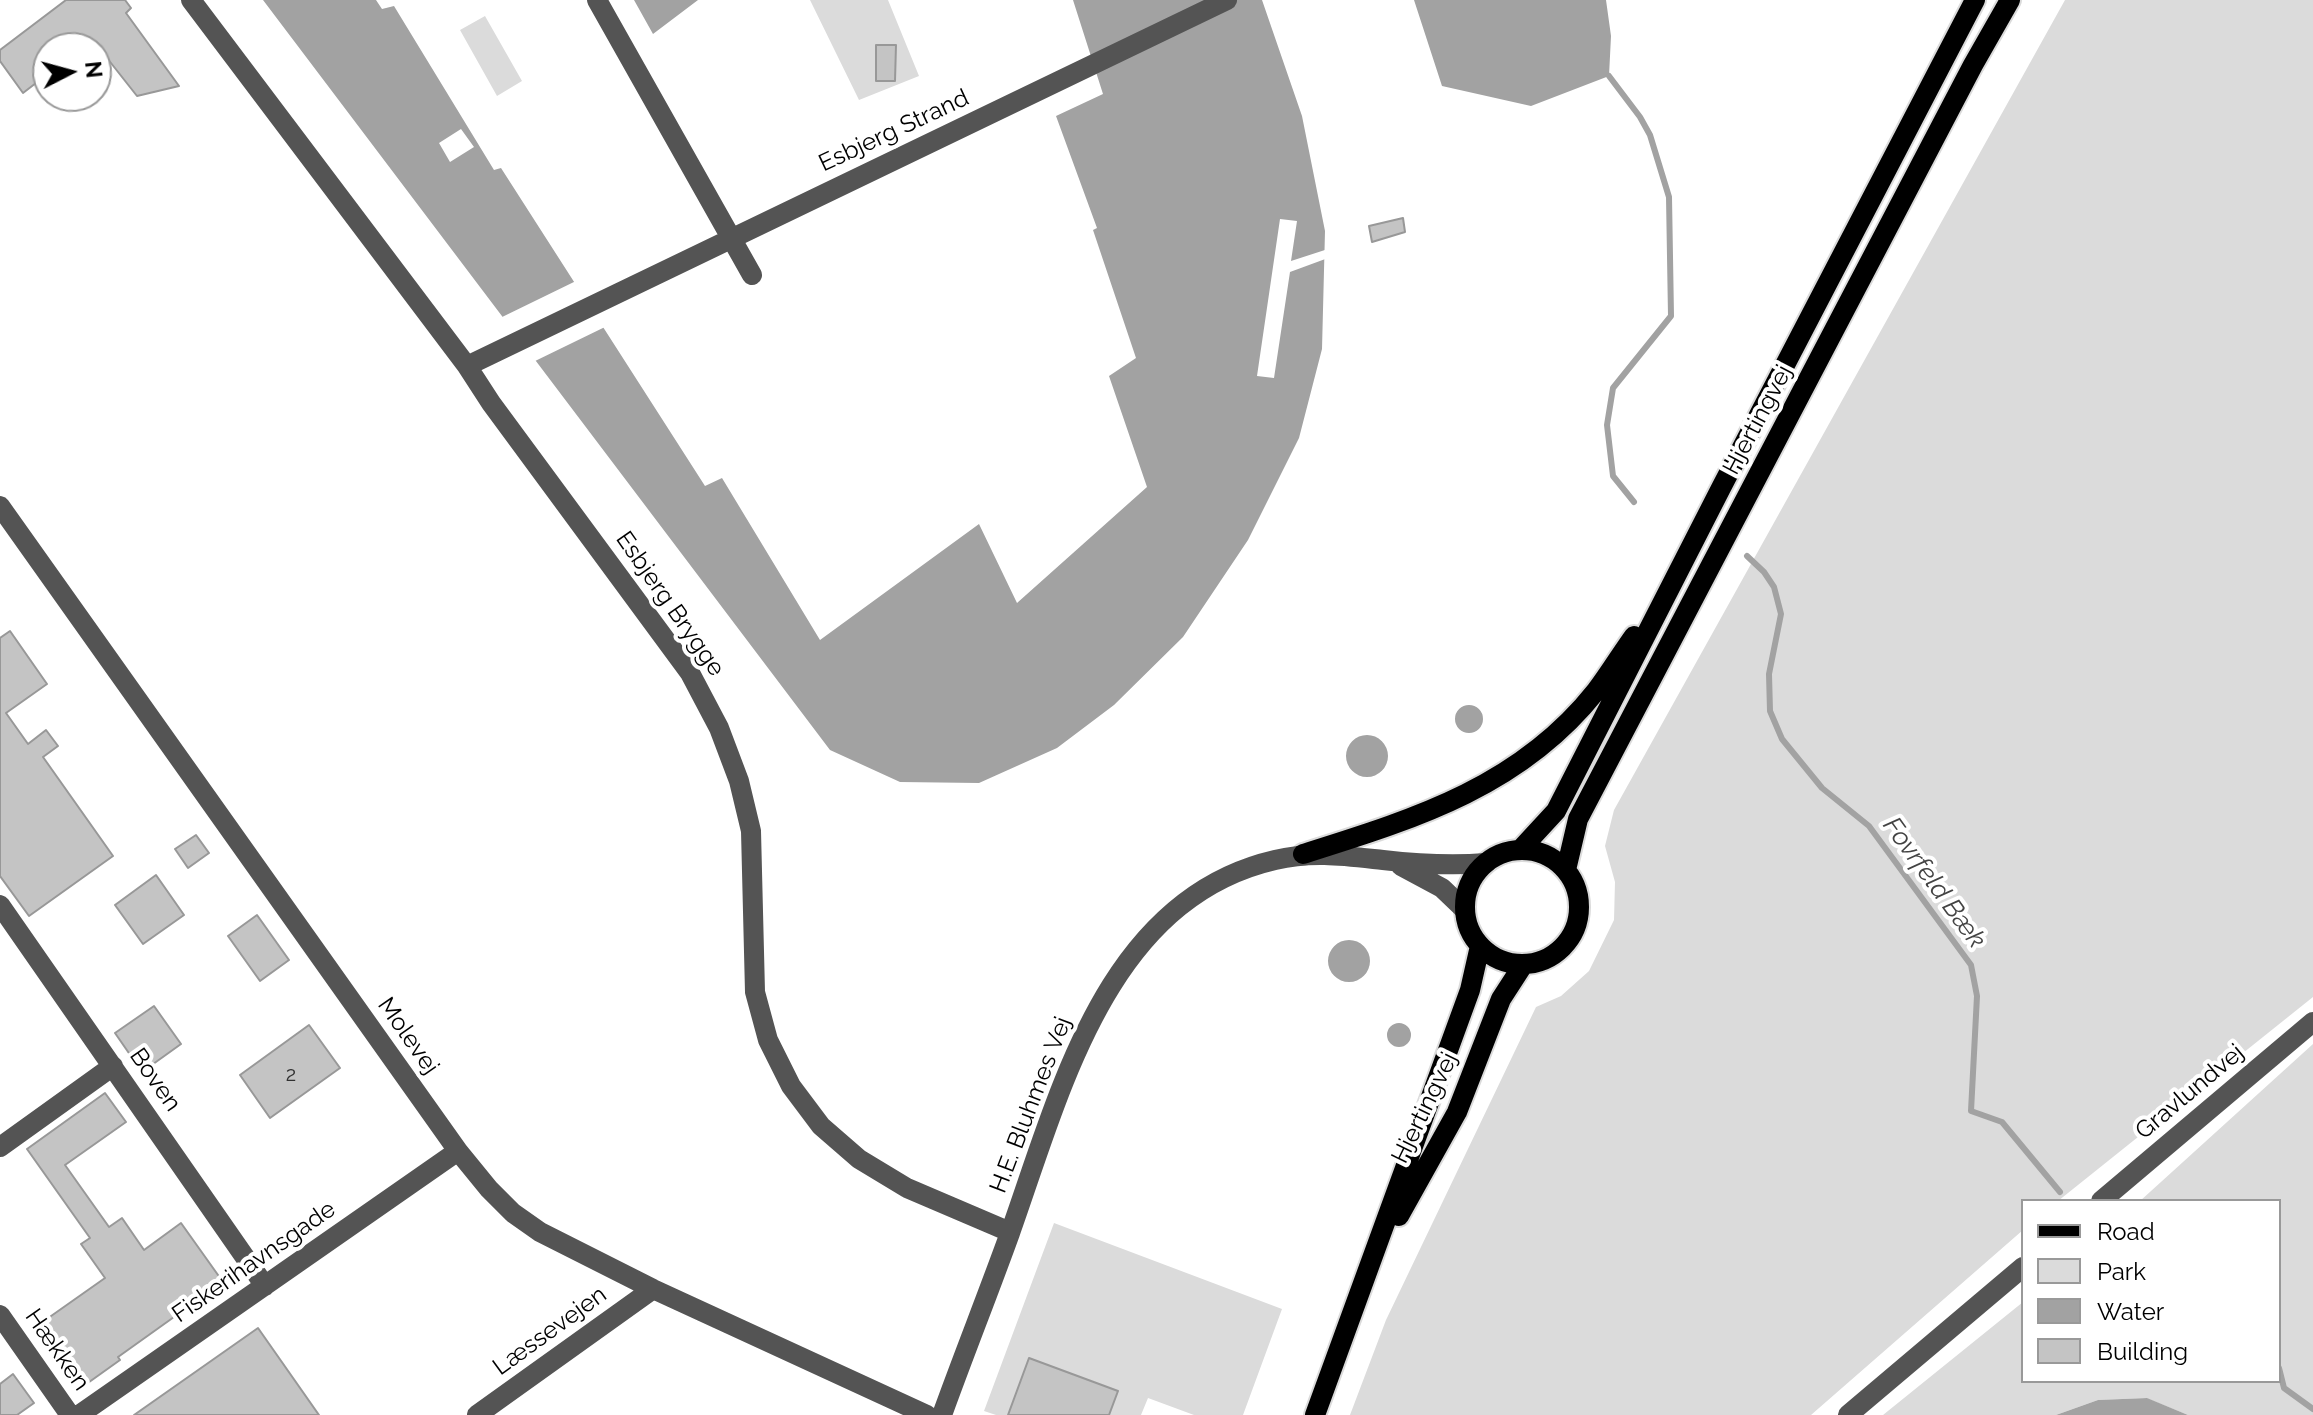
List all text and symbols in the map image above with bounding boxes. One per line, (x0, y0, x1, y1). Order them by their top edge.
north arrow (32, 32, 112, 112)
text: N (80, 60, 108, 79)
street label: Esbjerg Strand (814, 84, 974, 178)
street label: Hjertingvej (1717, 360, 1799, 480)
street label: Esbjerg Brygge (609, 526, 731, 682)
water label: Fovrfeld Bæk (1876, 811, 1992, 955)
street label: Molevej (371, 992, 445, 1080)
street label: H.E. Bluhmes Vej (984, 1013, 1078, 1197)
street label: Gravlundvej (2130, 1038, 2250, 1146)
street label: Boven (123, 1043, 187, 1117)
street label: Hjertingvej (1386, 1048, 1464, 1168)
house number: 2 (286, 1063, 296, 1087)
street label: Fiskerihavnsgade (167, 1195, 341, 1329)
legend (2021, 1199, 2281, 1383)
text: Road (2097, 1217, 2155, 1246)
text: Park (2097, 1257, 2146, 1286)
street label: Læssevejen (488, 1280, 612, 1382)
text: Water (2097, 1297, 2164, 1326)
street label: Hækken (19, 1304, 95, 1396)
text: Building (2097, 1337, 2188, 1366)

